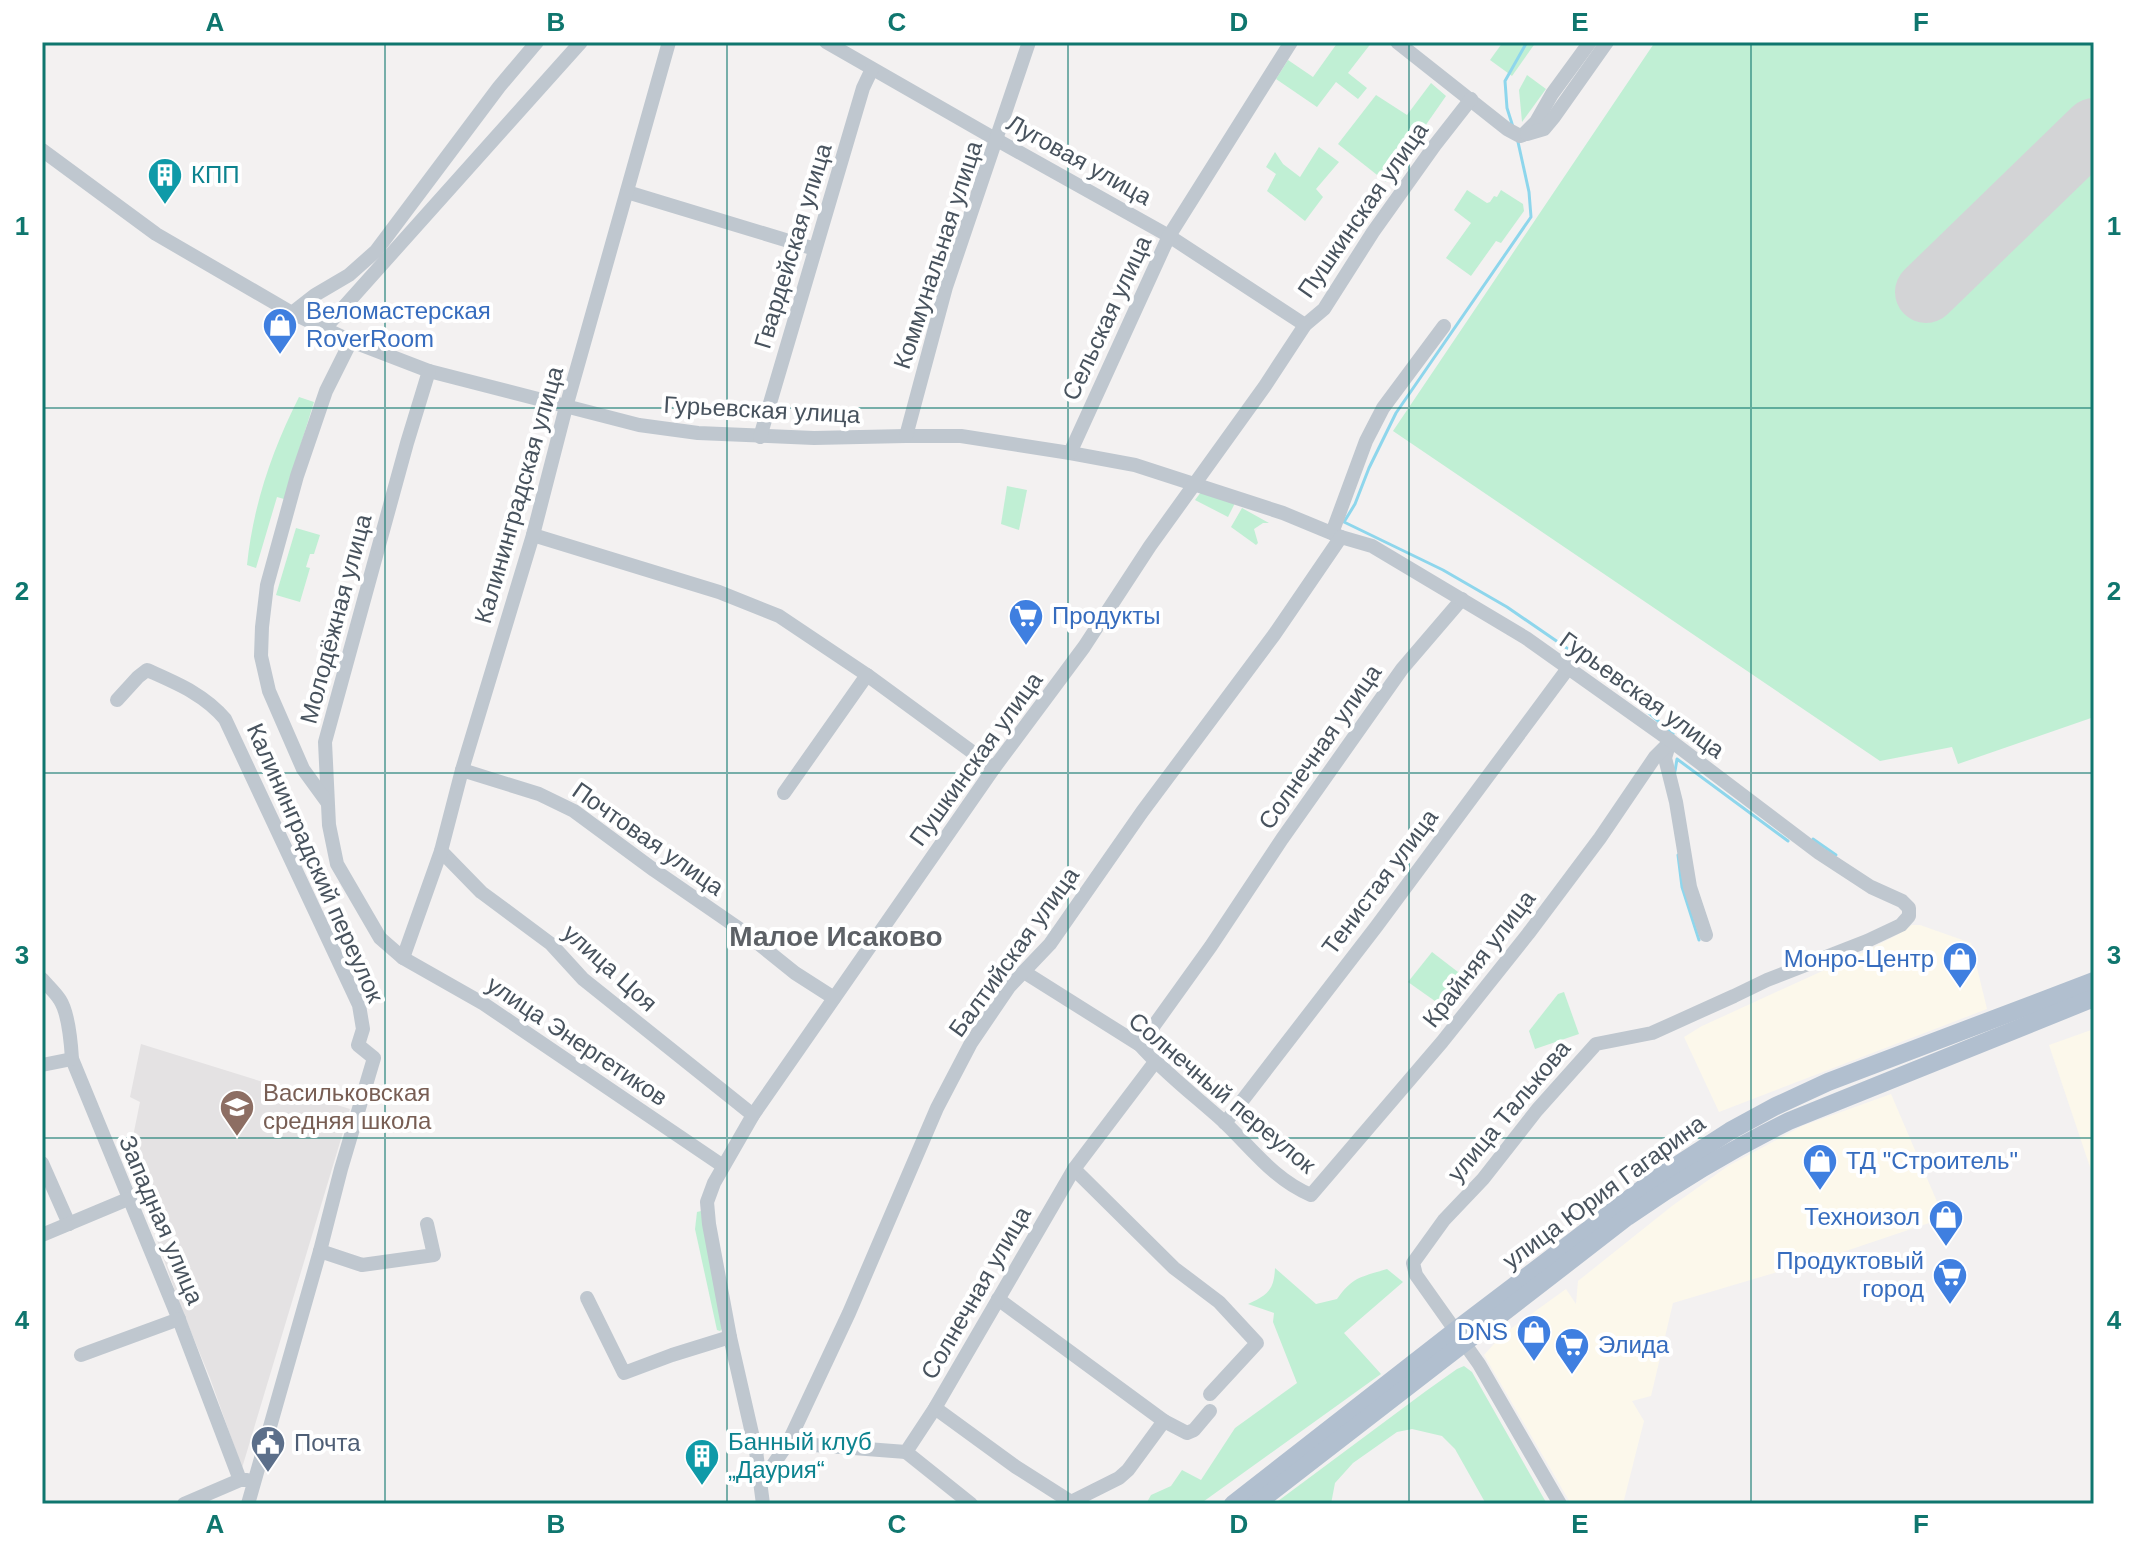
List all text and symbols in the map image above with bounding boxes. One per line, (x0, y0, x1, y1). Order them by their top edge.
text: A (206, 7, 225, 37)
text: B (547, 7, 565, 37)
text: C (888, 7, 907, 37)
text: D (1230, 7, 1248, 37)
text: E (1571, 7, 1589, 37)
text: F (1913, 7, 1929, 37)
street label: Луговая улица (1002, 109, 1157, 211)
street label: Пушкинская улица (1292, 116, 1434, 303)
street label: Коммунальная улица (888, 137, 987, 372)
street label: Гвардейская улица (748, 139, 837, 352)
building icon: КПП (146, 156, 184, 206)
place label: КПП (191, 161, 239, 188)
text: 1 (15, 211, 29, 241)
text: 1 (2107, 211, 2121, 241)
street label: Сельская улица (1057, 231, 1157, 404)
place label: Веломастерская RoverRoom (306, 297, 491, 352)
shop icon: Веломастерская RoverRoom (261, 306, 299, 356)
street label: Калининградская улица (469, 363, 568, 626)
street label: Гурьевская улица (663, 391, 862, 428)
street label: Молодёжная улица (295, 511, 377, 727)
text: 2 (15, 576, 29, 606)
text: 2 (2107, 576, 2121, 606)
supermarket icon: Продукты (1007, 597, 1045, 647)
place label: Продукты (1052, 602, 1160, 629)
street label: Гурьевская улица (1555, 626, 1730, 764)
street label: Солнечная улица (1253, 659, 1387, 834)
street label: Пушкинская улица (904, 666, 1048, 851)
street label: Калининградский переулок (242, 719, 390, 1007)
street label: Почтовая улица (568, 776, 730, 901)
street label: Тенистая улица (1316, 803, 1443, 960)
street label: Балтийская улица (943, 861, 1085, 1042)
street label: Крайняя улица (1417, 884, 1541, 1032)
street label: улица Цоя (558, 919, 663, 1017)
district label: Малое Исаково (729, 921, 943, 952)
text: 3 (15, 940, 29, 970)
shop icon: Монро-Центр (1941, 940, 1979, 990)
text: 3 (2107, 940, 2121, 970)
place label: Монро-Центр (1784, 945, 1934, 972)
street label: улица Энергетиков (482, 970, 673, 1111)
street label: Солнечный переулок (1123, 1007, 1322, 1179)
street label: улица Талькова (1442, 1034, 1576, 1187)
place label: Васильковская средняя школа (263, 1079, 432, 1134)
school or university icon: Васильковская средняя школа (218, 1088, 256, 1138)
street label: улица Юрия Гагарина (1497, 1109, 1711, 1274)
street label: Западная улица (114, 1131, 209, 1309)
shop icon: ТД "Строитель" (1801, 1142, 1839, 1192)
place label: ТД "Строитель" (1846, 1147, 2018, 1174)
shop icon: Техноизол (1927, 1198, 1965, 1248)
street label: Солнечная улица (915, 1201, 1036, 1384)
place label: Техноизол (1804, 1203, 1920, 1230)
place label: Продуктовый город (1776, 1247, 1924, 1302)
supermarket icon: Продуктовый город (1931, 1256, 1969, 1306)
text: 4 (15, 1305, 30, 1335)
text: 4 (2107, 1305, 2122, 1335)
shop icon: DNS (1515, 1313, 1553, 1363)
place label: DNS (1457, 1318, 1508, 1345)
supermarket icon: Элида (1553, 1326, 1591, 1376)
place label: Элида (1598, 1331, 1670, 1358)
public building icon: Почта (249, 1424, 287, 1474)
place label: Банный клуб „Даурия“ (728, 1428, 872, 1483)
place label: Почта (294, 1429, 361, 1456)
building icon: Банный клуб „Даурия“ (683, 1437, 721, 1487)
text: A (206, 1509, 225, 1539)
text: B (547, 1509, 565, 1539)
text: C (888, 1509, 907, 1539)
text: D (1230, 1509, 1248, 1539)
text: E (1571, 1509, 1589, 1539)
text: F (1913, 1509, 1929, 1539)

